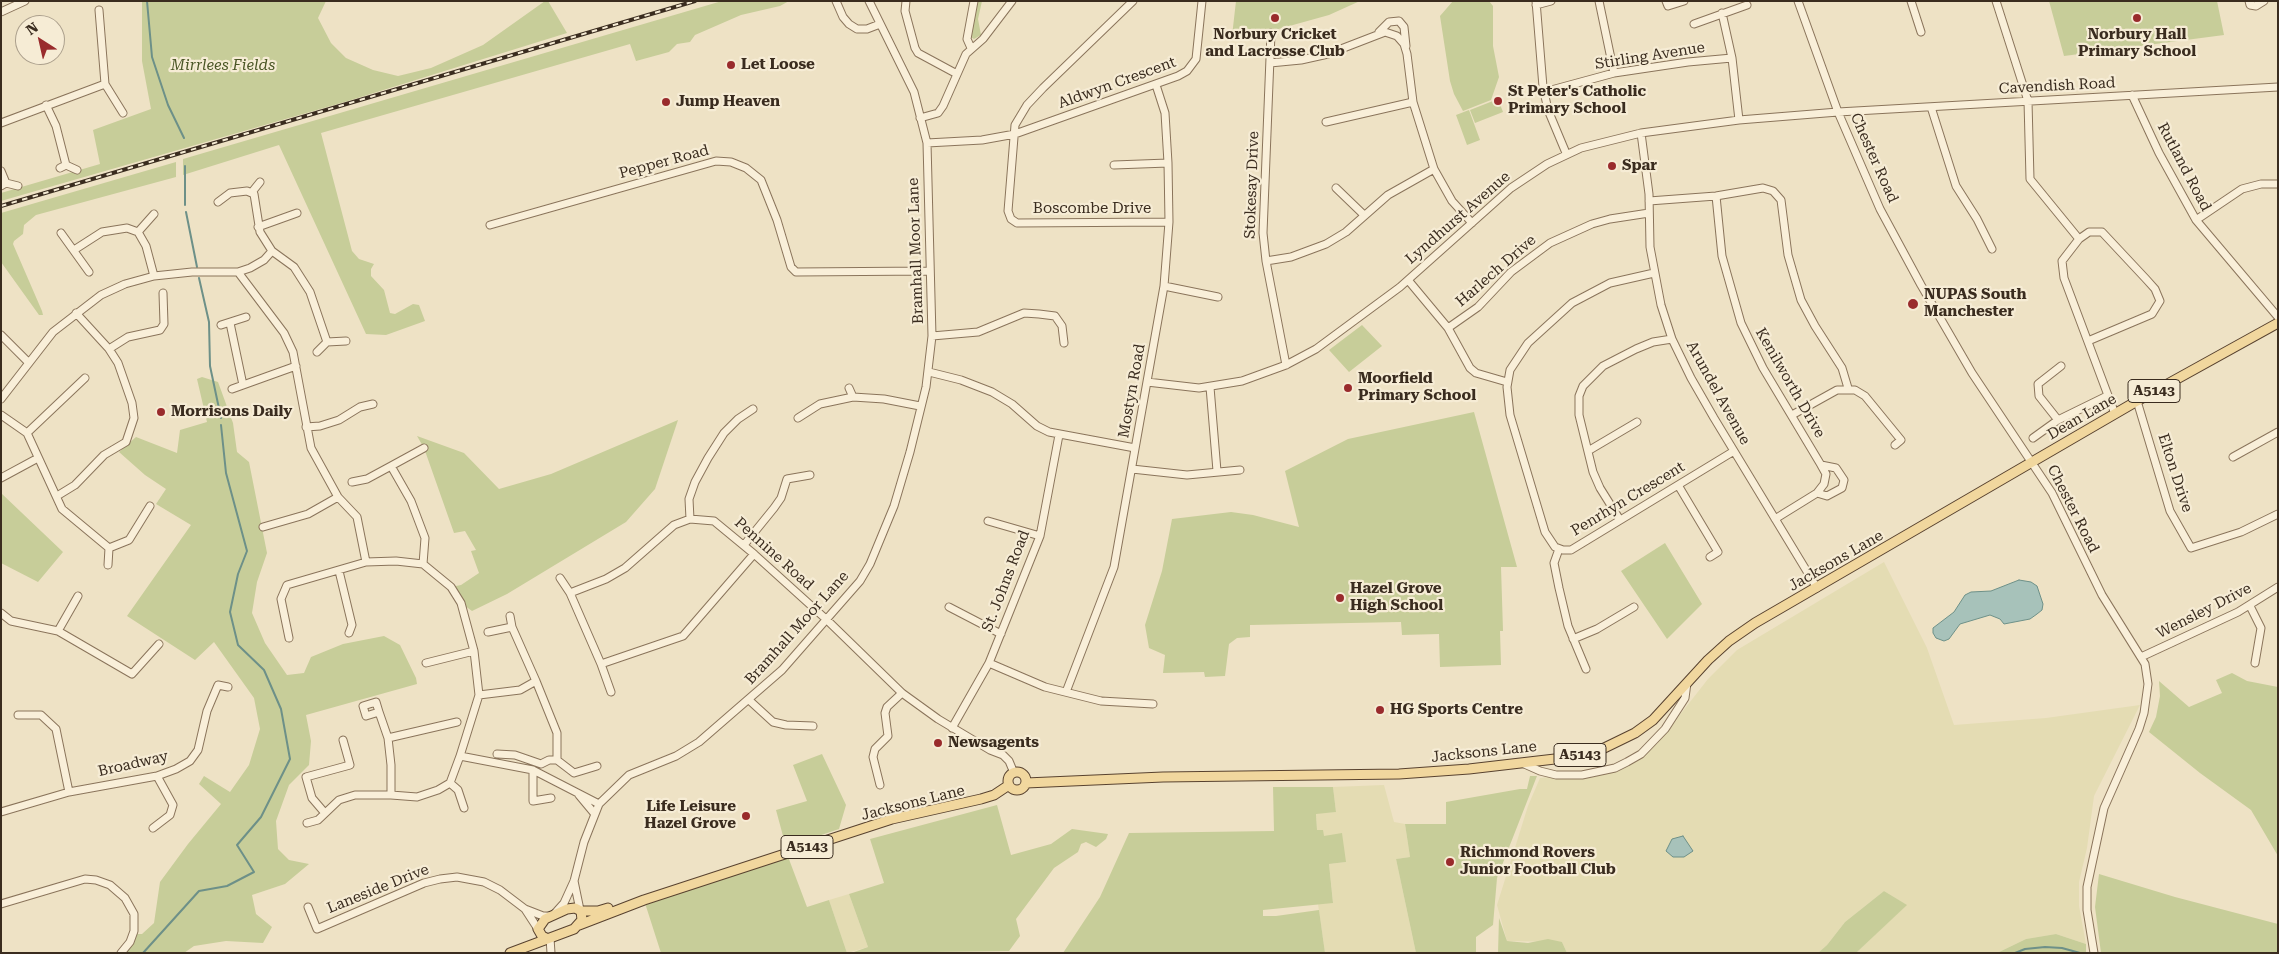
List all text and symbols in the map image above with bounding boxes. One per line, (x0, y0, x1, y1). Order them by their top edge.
marker: Norbury Cricket and Lacrosse Club (1269, 12, 1281, 24)
marker: Norbury Hall Primary School (2131, 12, 2143, 24)
north arrow (15, 15, 65, 65)
text: N (23, 19, 41, 38)
place label: Norbury Cricket and Lacrosse Club (1205, 26, 1345, 61)
place label: Norbury Hall Primary School (2078, 26, 2196, 61)
street label: Stirling Avenue (1594, 38, 1706, 74)
street label: Aldwyn Crescent (1056, 53, 1178, 113)
place label: Let Loose (741, 56, 815, 74)
park label: Mirrlees Fields (171, 57, 275, 75)
marker: Let Loose (725, 59, 737, 71)
street label: Cavendish Road (1998, 74, 2116, 98)
place label: St Peter's Catholic Primary School (1508, 83, 1646, 118)
place label: Jump Heaven (676, 93, 780, 111)
marker: St Peter's Catholic Primary School (1492, 95, 1504, 107)
marker: Jump Heaven (660, 96, 672, 108)
street label: Chester Road (1846, 110, 1902, 206)
street label: Rutland Road (2153, 120, 2215, 214)
street label: Stokesay Drive (1241, 131, 1263, 239)
street label: Pepper Road (617, 141, 711, 183)
place label: Spar (1622, 157, 1657, 175)
marker: Spar (1606, 160, 1618, 172)
street label: Lyndhurst Avenue (1402, 168, 1514, 268)
street label: Bramhall Moor Lane (904, 177, 928, 325)
street label: Boscombe Drive (1033, 200, 1151, 218)
street label: Harlech Drive (1452, 231, 1540, 311)
place label: NUPAS South Manchester (1924, 286, 2026, 321)
marker: NUPAS South Manchester (1906, 297, 1920, 311)
street label: Kenilworth Drive (1751, 325, 1829, 441)
street label: Arundel Avenue (1682, 338, 1754, 448)
street label: Mostyn Road (1115, 342, 1149, 440)
place label: Moorfield Primary School (1358, 370, 1476, 405)
road number: A5143 (2128, 380, 2180, 402)
marker: Moorfield Primary School (1342, 382, 1354, 394)
street label: Dean Lane (2044, 390, 2120, 444)
place label: Morrisons Daily (171, 403, 292, 421)
marker: Morrisons Daily (155, 406, 167, 418)
street label: Elton Drive (2154, 431, 2196, 515)
street label: Penrhyn Crescent (1568, 458, 1688, 540)
street label: Chester Road (2043, 462, 2103, 556)
street label: Pennine Road (731, 514, 817, 594)
street label: Jacksons Lane (1786, 527, 1886, 595)
street label: St. Johns Road (978, 528, 1034, 634)
street label: Bramhall Moor Lane (741, 568, 853, 688)
street label: Wensley Drive (2154, 579, 2254, 643)
place label: Hazel Grove High School (1350, 580, 1443, 615)
marker: Hazel Grove High School (1334, 592, 1346, 604)
place label: HG Sports Centre (1390, 701, 1523, 719)
marker: HG Sports Centre (1374, 704, 1386, 716)
place label: Newsagents (948, 734, 1039, 752)
marker: Newsagents (932, 737, 944, 749)
street label: Jacksons Lane (1430, 738, 1538, 766)
road number: A5143 (1554, 744, 1606, 766)
street label: Broadway (96, 747, 170, 781)
street label: Jacksons Lane (859, 781, 967, 825)
place label: Life Leisure Hazel Grove (644, 798, 736, 833)
marker: Life Leisure Hazel Grove (740, 810, 752, 822)
road number: A5143 (781, 836, 833, 859)
place label: Richmond Rovers Junior Football Club (1460, 844, 1616, 879)
marker: Richmond Rovers Junior Football Club (1444, 856, 1456, 868)
street label: Laneside Drive (324, 860, 432, 918)

